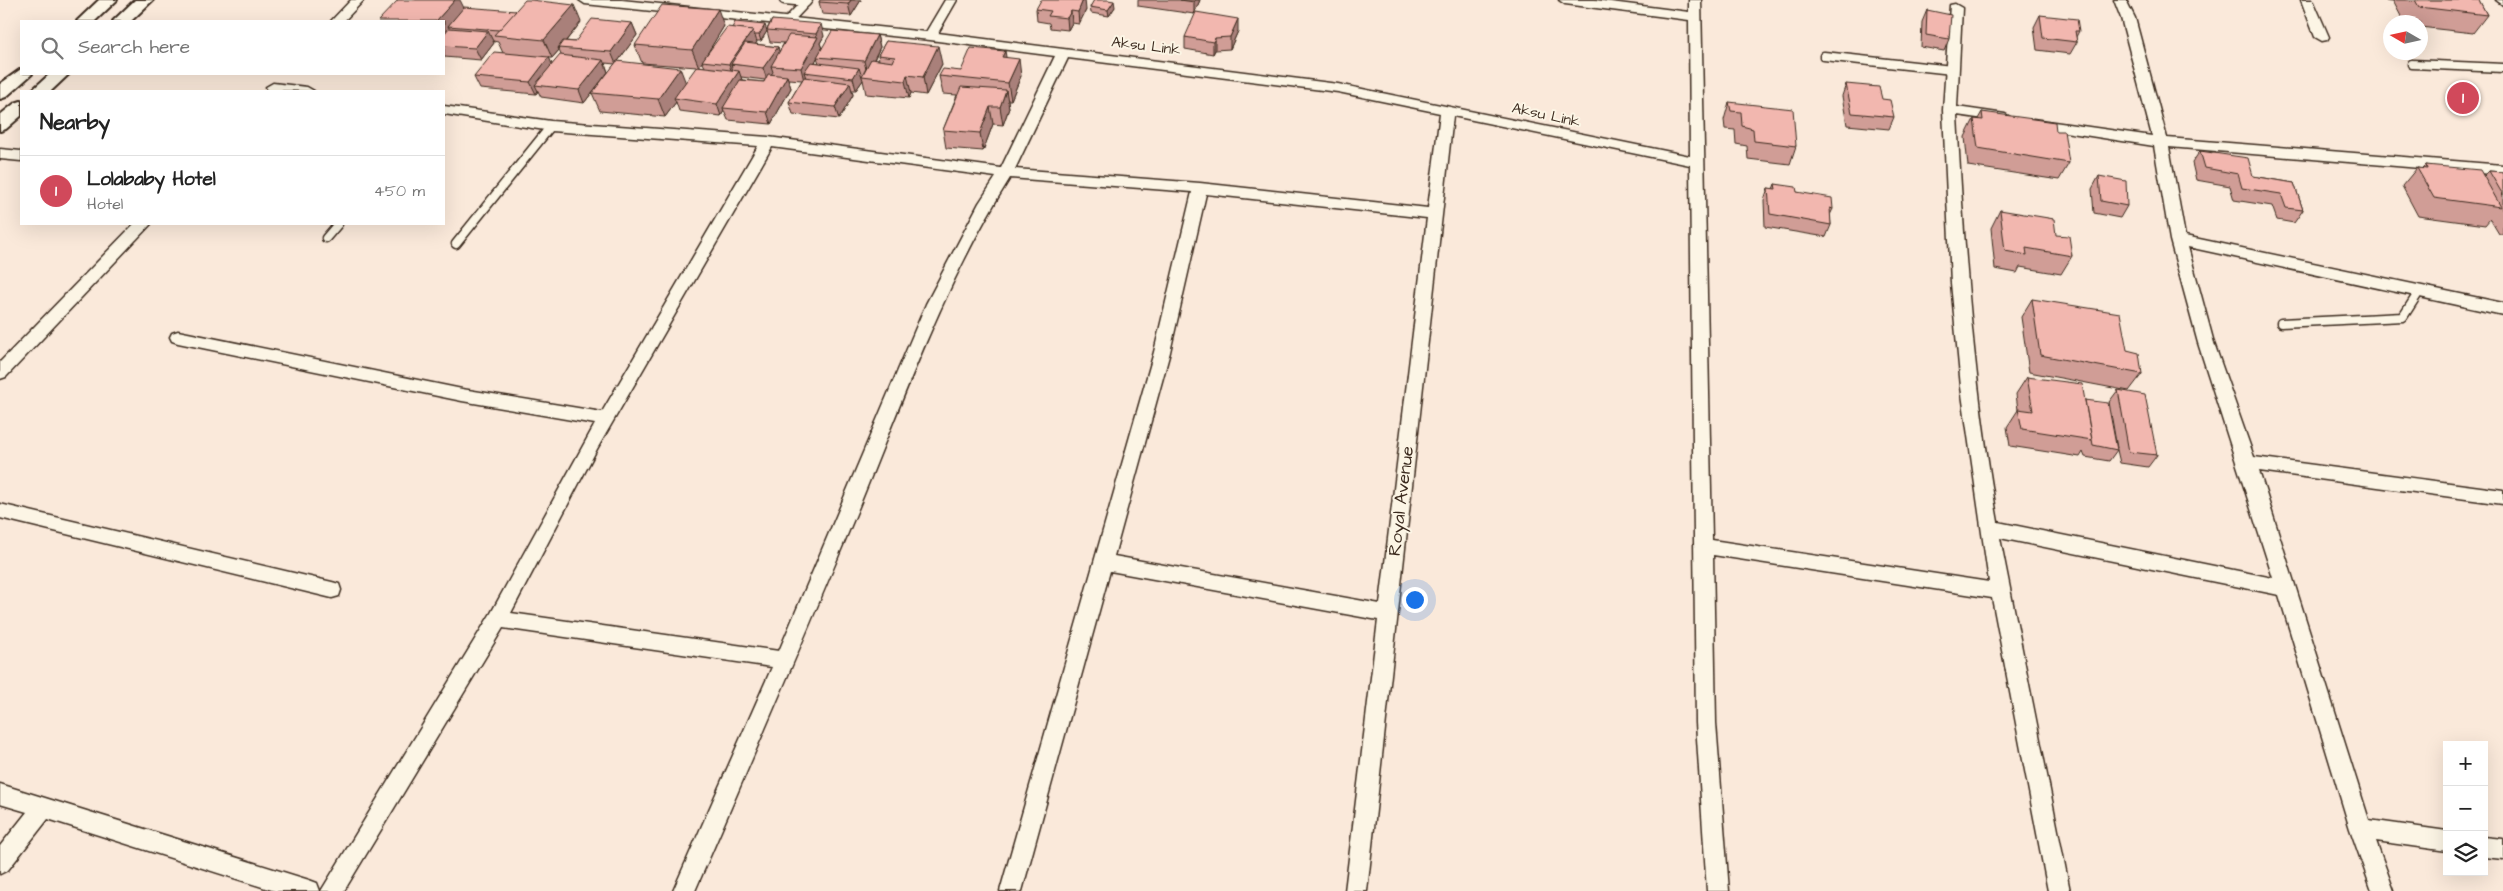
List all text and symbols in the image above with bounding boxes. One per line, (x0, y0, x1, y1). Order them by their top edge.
north arrow (2383, 15, 2428, 60)
search box (20, 20, 445, 75)
street label: Aksu Link (1110, 31, 1182, 61)
icon: search (38, 34, 66, 62)
text: Search here (78, 34, 190, 61)
pin: 1 (2447, 79, 2479, 117)
street label: Aksu Link (1510, 98, 1582, 132)
text: Nearby (40, 108, 110, 137)
text: Lolababy Hotel (87, 166, 216, 193)
text: 1 (55, 180, 57, 202)
text: 450 m (374, 180, 425, 202)
text: Hotel (87, 193, 123, 215)
street label: Royal Avenue (1382, 444, 1421, 557)
your location (1402, 587, 1428, 613)
map controls (2443, 741, 2488, 876)
button: + (2443, 741, 2488, 786)
button: − (2443, 786, 2488, 831)
button: layers (2443, 831, 2488, 876)

